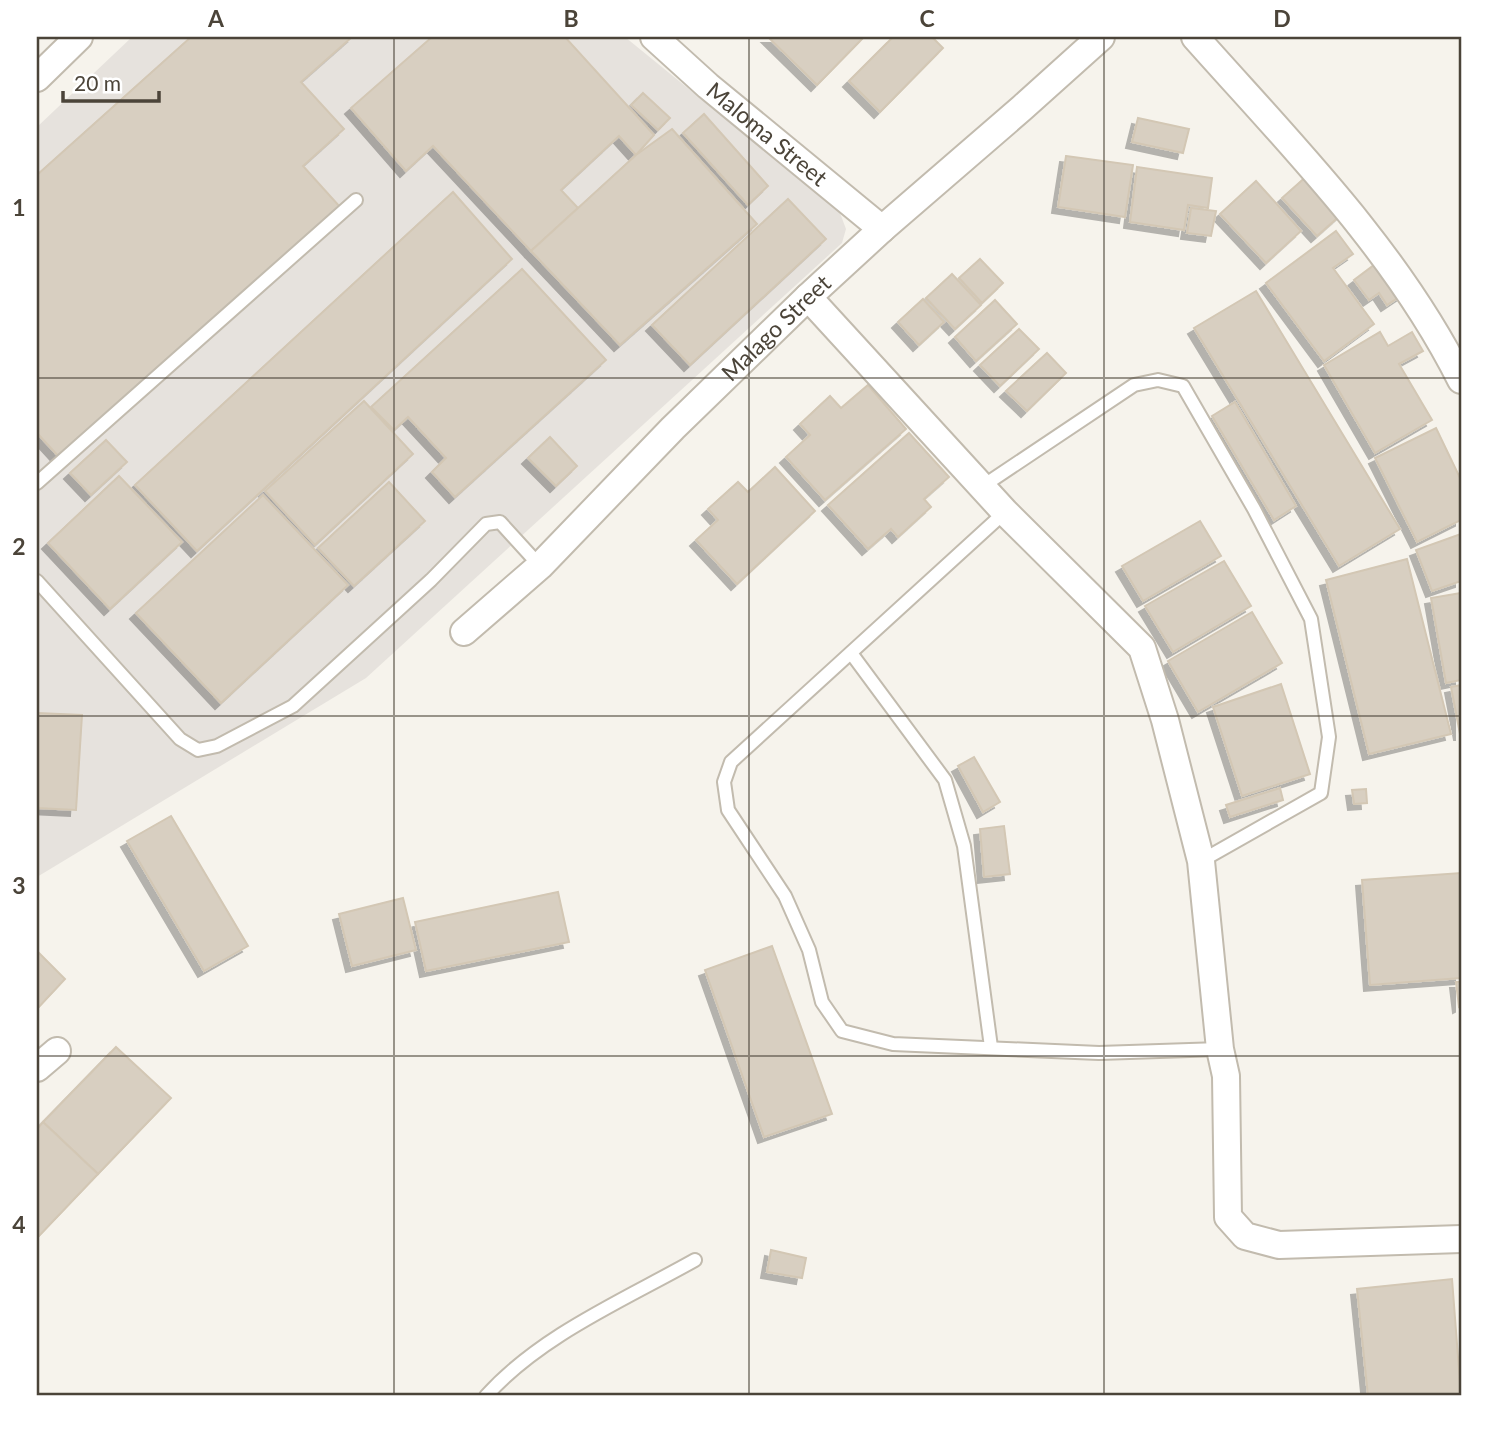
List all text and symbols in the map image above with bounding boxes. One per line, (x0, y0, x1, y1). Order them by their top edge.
text: A (207, 4, 225, 32)
text: B (563, 4, 579, 32)
text: C (919, 4, 935, 32)
text: D (1273, 4, 1291, 32)
scale bar (63, 60, 159, 104)
text: 20 m (74, 70, 121, 95)
street label: Maloma Street (701, 76, 834, 192)
text: 1 (12, 193, 26, 221)
street label: Malago Street (715, 268, 836, 386)
text: 2 (12, 532, 26, 560)
text: 3 (12, 871, 26, 899)
text: 4 (12, 1210, 26, 1238)

